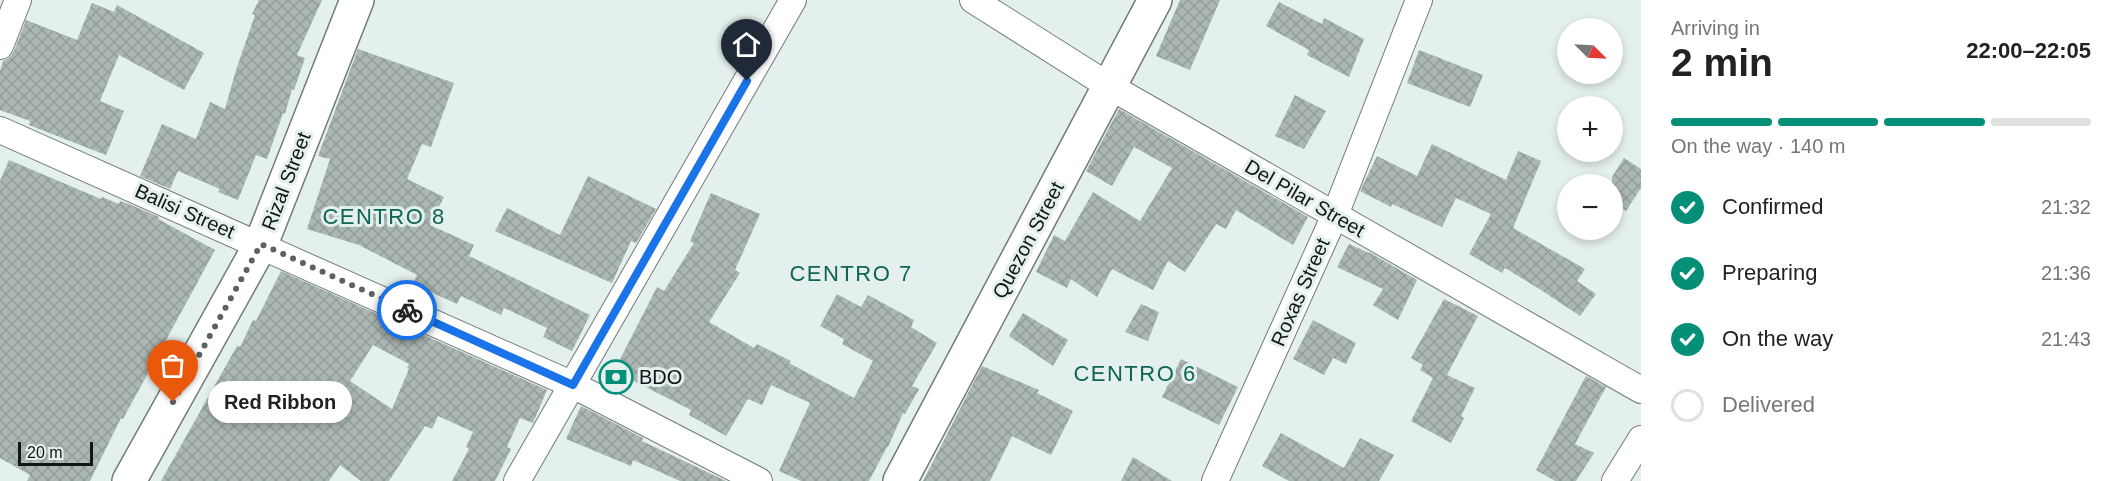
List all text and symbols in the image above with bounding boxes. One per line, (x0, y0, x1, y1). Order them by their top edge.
text: Arriving in (1671, 17, 1760, 39)
north arrow (1557, 18, 1623, 84)
map controls (1557, 18, 1623, 240)
pin (721, 19, 772, 81)
icon: home (730, 28, 763, 61)
text: 22:00–22:05 (1966, 38, 2091, 63)
text: 2 min (1671, 41, 1773, 84)
button: + (1557, 96, 1623, 162)
street label: Rizal Street (257, 128, 315, 233)
text: On the way · 140 m (1671, 135, 1846, 157)
street label: Del Pilar Street (1241, 155, 1369, 241)
button: − (1557, 174, 1623, 240)
street label: Quezon Street (988, 178, 1068, 302)
street label: Balisi Street (132, 179, 239, 243)
icon: check (1671, 191, 1704, 224)
text: Confirmed (1722, 194, 1823, 219)
text: 21:32 (2041, 196, 2091, 218)
district label: CENTRO 8 (322, 204, 446, 229)
street label: Roxas Street (1266, 234, 1334, 349)
icon: check (1671, 257, 1704, 290)
text: Preparing (1722, 260, 1817, 285)
district label: CENTRO 7 (789, 261, 913, 286)
text: 21:36 (2041, 262, 2091, 284)
courier (377, 280, 437, 340)
icon: bike (391, 294, 424, 327)
icon: check (1671, 323, 1704, 356)
text: On the way (1722, 326, 1833, 351)
text: 21:43 (2041, 328, 2091, 350)
pin (147, 340, 198, 402)
icon: bag (156, 349, 189, 382)
bank icon: BDO (598, 359, 634, 395)
district label: CENTRO 6 (1073, 361, 1197, 386)
place label: BDO (639, 366, 682, 388)
callout: Red Ribbon (209, 381, 353, 423)
text: Red Ribbon (224, 391, 336, 413)
text: Delivered (1722, 392, 1815, 417)
scale bar (18, 439, 93, 466)
text: 20 m (27, 444, 63, 461)

